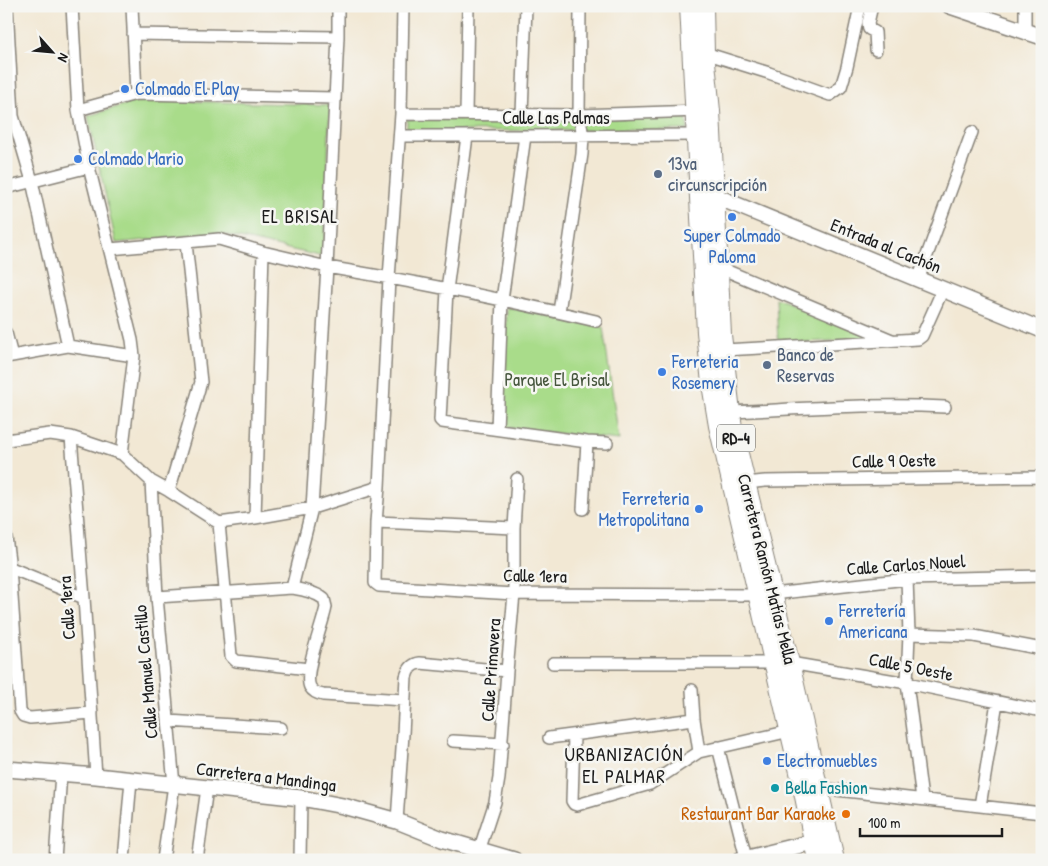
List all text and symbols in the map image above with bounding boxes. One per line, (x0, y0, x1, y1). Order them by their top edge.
north arrow (28, 28, 78, 78)
text: N (54, 50, 74, 66)
place label: Colmado El Play (135, 76, 240, 101)
marker: Colmado El Play (119, 83, 131, 95)
street label: Calle Las Palmas (502, 105, 610, 130)
place label: Colmado Mario (88, 146, 184, 171)
place label: 13va circunscripción (668, 151, 767, 197)
marker: Colmado Mario (72, 153, 84, 165)
marker: 13va circunscripción (652, 168, 664, 180)
district label: EL BRISAL (262, 203, 338, 229)
marker: Super Colmado Paloma (726, 211, 738, 223)
street label: Entrada al Cachón (827, 212, 945, 279)
place label: Super Colmado Paloma (684, 223, 780, 269)
place label: Banco de Reservas (777, 342, 835, 388)
place label: Ferreteria Rosemery (671, 349, 738, 395)
marker: Banco de Reservas (761, 359, 773, 371)
marker: Ferreteria Rosemery (656, 366, 668, 378)
park label: Parque El Brisal (504, 367, 610, 392)
road number: RD-4 (717, 424, 755, 452)
street label: Calle 9 Oeste (852, 447, 936, 474)
street label: Carretera Ramón Matías Mella (732, 471, 803, 667)
place label: Ferreteria Metropolitana (599, 486, 689, 532)
marker: Ferreteria Metropolitana (693, 503, 705, 515)
street label: Calle Carlos Nouel (846, 548, 966, 581)
street label: Calle 1era (503, 562, 567, 589)
street label: Calle 1era (52, 575, 81, 641)
place label: Ferretería Americana (838, 598, 907, 644)
street label: Calle Manuel Castillo (127, 604, 164, 740)
marker: Ferretería Americana (823, 615, 835, 627)
street label: Calle Primavera (474, 618, 507, 722)
street label: Calle 5 Oeste (867, 646, 955, 687)
district label: URBANIZACIÓN EL PALMAR (564, 741, 684, 789)
place label: Electromuebles (777, 748, 877, 773)
marker: Electromuebles (761, 755, 773, 767)
street label: Carretera a Mandinga (195, 756, 337, 797)
place label: Bella Fashion (785, 775, 868, 800)
marker: Bella Fashion (769, 782, 781, 794)
place label: Restaurant Bar Karaoke (681, 801, 836, 826)
scale bar (860, 806, 1003, 838)
marker: Restaurant Bar Karaoke (840, 808, 852, 820)
text: 100 m (868, 812, 901, 833)

